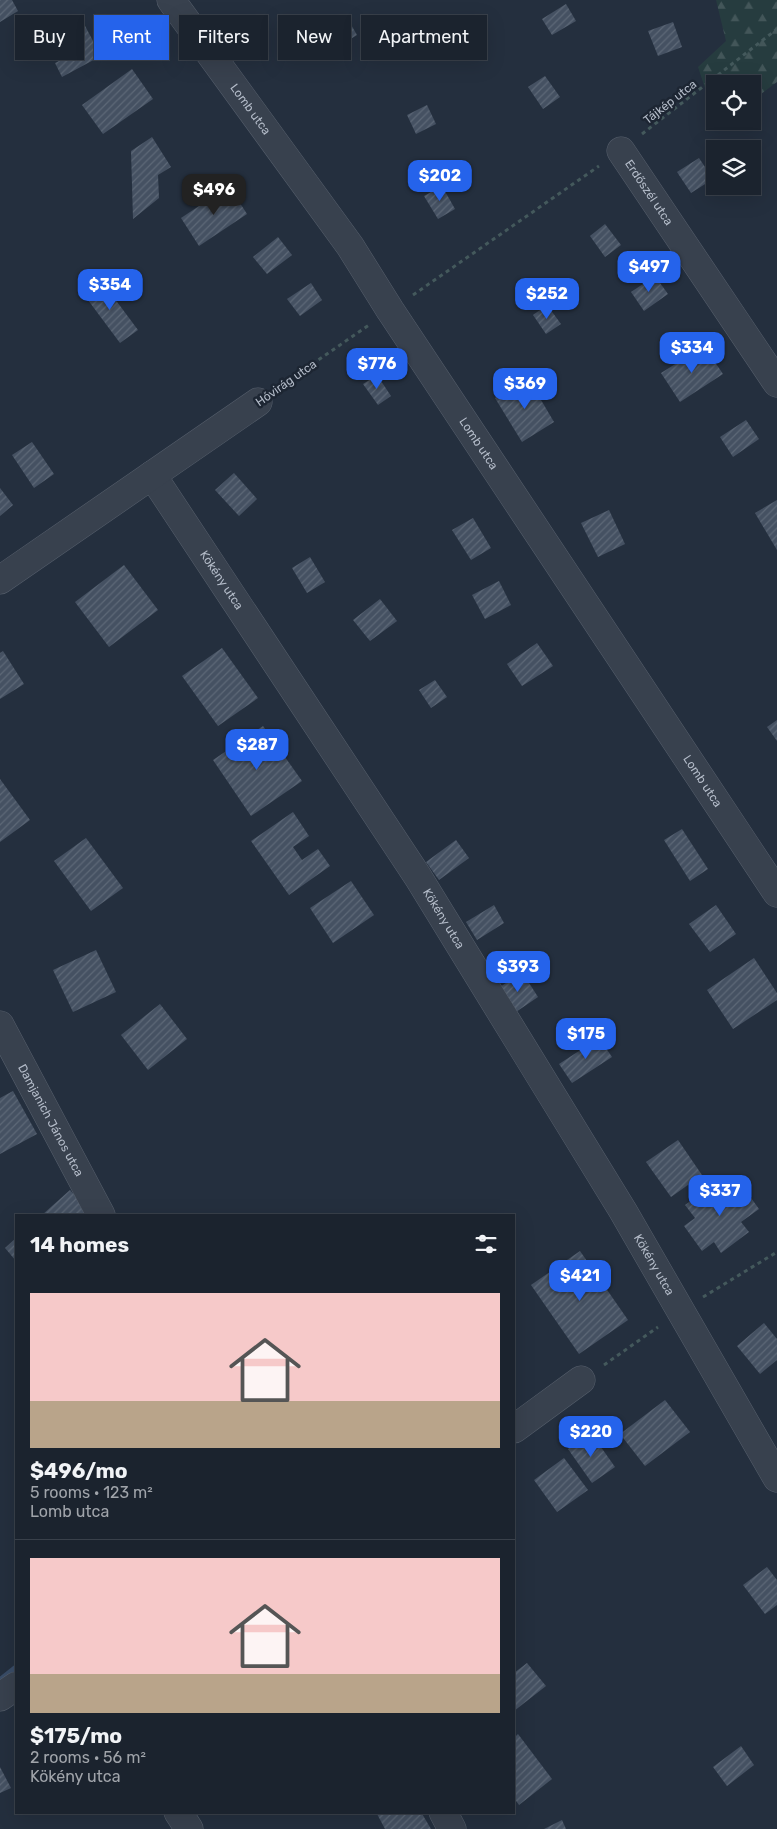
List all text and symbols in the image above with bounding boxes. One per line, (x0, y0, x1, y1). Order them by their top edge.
chip: Buy (15, 15, 84, 60)
chip: Rent (94, 15, 169, 60)
chip: Filters (179, 15, 268, 60)
chip: New (278, 15, 351, 60)
chip: Apartment (361, 15, 487, 60)
map controls (706, 75, 761, 195)
button: locate (706, 75, 761, 130)
street label: Tájkép utca (641, 77, 699, 127)
street label: Lomb utca (227, 81, 274, 137)
button: layers (706, 140, 761, 195)
street label: Erdőszél utca (622, 157, 676, 228)
pin: $202 (410, 160, 470, 202)
text: $202 (419, 166, 461, 185)
pin: $496 (184, 174, 244, 216)
text: $496 (193, 180, 235, 199)
pin: $497 (619, 250, 679, 293)
text: $497 (629, 257, 669, 276)
pin: $354 (80, 268, 140, 311)
text: $354 (89, 275, 131, 294)
pin: $252 (517, 278, 577, 320)
text: $252 (526, 284, 568, 303)
pin: $334 (662, 332, 722, 374)
text: $334 (671, 338, 713, 357)
pin: $776 (347, 348, 407, 390)
text: $776 (357, 354, 397, 373)
street label: Hóvirág utca (253, 357, 319, 409)
pin: $369 (495, 368, 555, 410)
text: $369 (504, 374, 546, 393)
street label: Lomb utca (456, 415, 501, 472)
street label: Kökény utca (197, 548, 246, 612)
pin: $287 (227, 728, 287, 771)
text: $287 (236, 735, 278, 754)
street label: Lomb utca (680, 752, 725, 810)
street label: Kökény utca (420, 886, 467, 951)
pin: $393 (488, 950, 548, 993)
text: $393 (497, 957, 539, 976)
pin: $175 (556, 1018, 616, 1060)
text: $175 (567, 1024, 605, 1043)
street label: Damjanich János utca (15, 1062, 86, 1179)
pin: $337 (690, 1174, 750, 1217)
text: $337 (700, 1181, 740, 1200)
icon: filters (472, 1230, 500, 1258)
text: 14 homes (30, 1232, 129, 1257)
street label: Kökény utca (631, 1232, 677, 1298)
pin: $421 (550, 1260, 610, 1302)
text: $421 (560, 1266, 600, 1285)
icon: home (220, 1325, 310, 1415)
pin: $220 (561, 1416, 621, 1458)
text: $220 (570, 1422, 612, 1441)
text: $496/mo (30, 1458, 127, 1483)
text: 5 rooms · 123 m² (30, 1483, 153, 1502)
text: Lomb utca (30, 1502, 109, 1521)
icon: home (220, 1591, 310, 1681)
text: $175/mo (30, 1723, 122, 1748)
text: 2 rooms · 56 m² (30, 1748, 146, 1767)
text: Kökény utca (30, 1767, 120, 1786)

